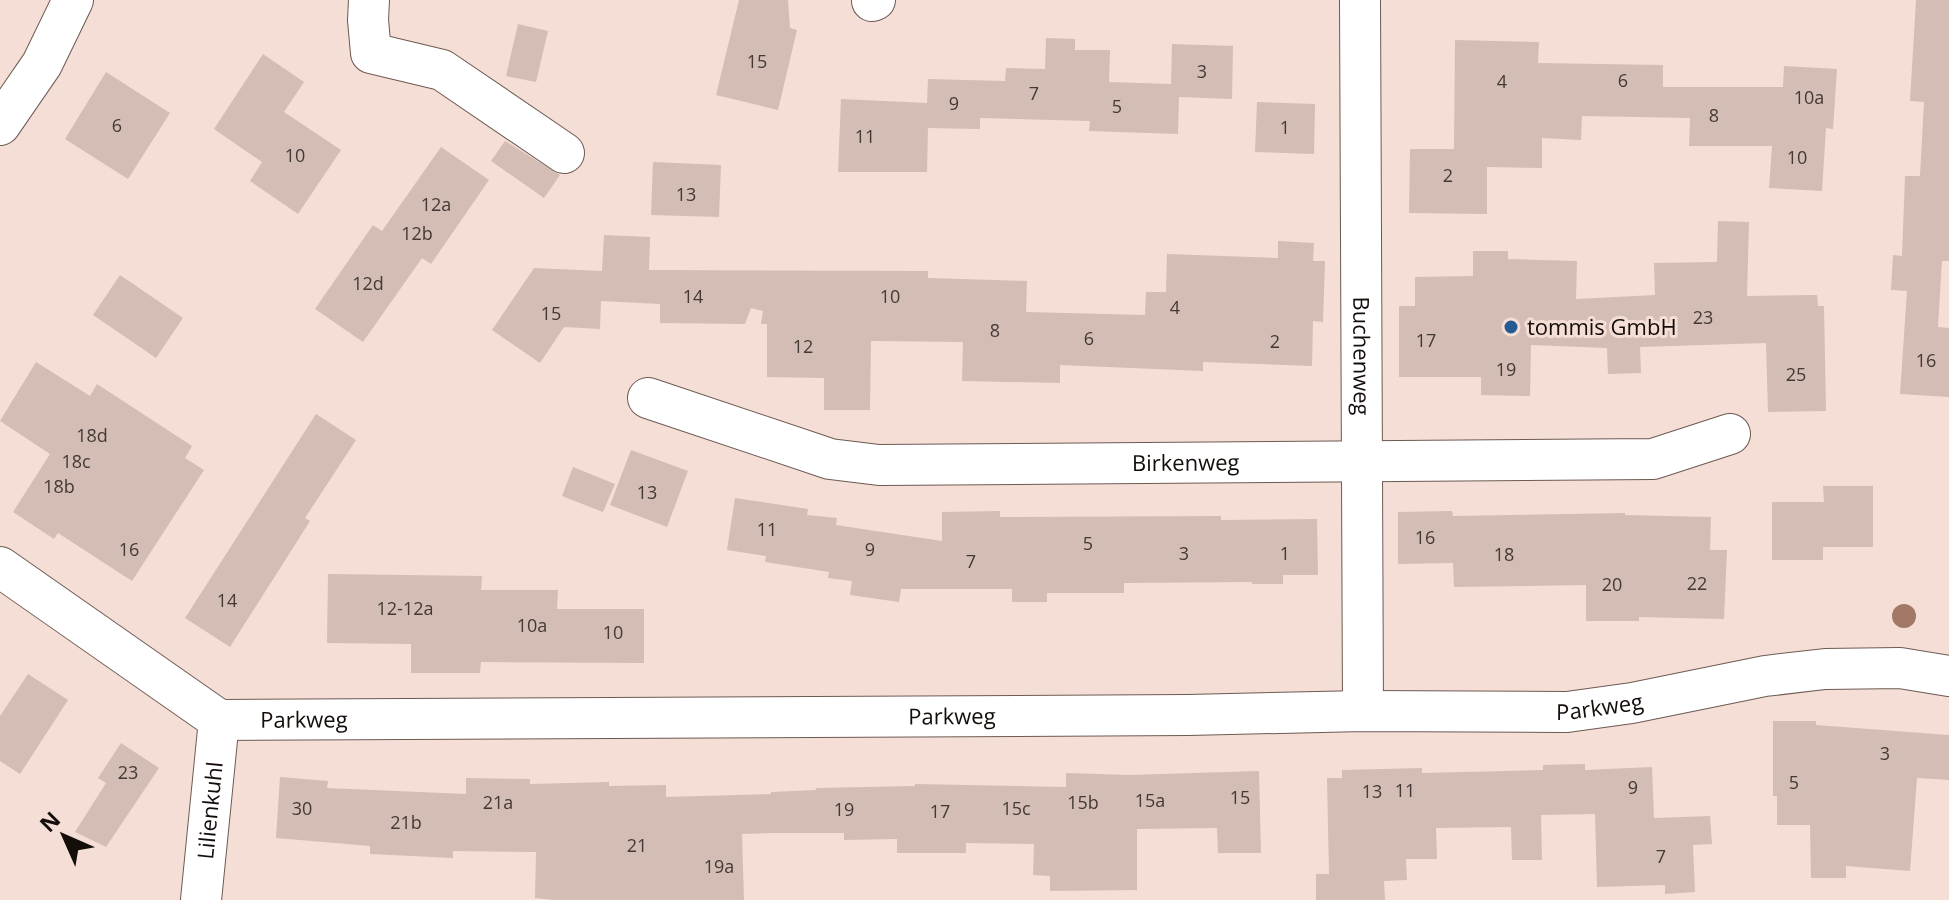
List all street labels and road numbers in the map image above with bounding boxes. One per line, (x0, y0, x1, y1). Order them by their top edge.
street label: Buchenweg (1347, 296, 1378, 416)
street label: Birkenweg (1132, 446, 1240, 477)
street label: Parkweg (1556, 685, 1645, 726)
street label: Parkweg (908, 700, 996, 730)
street label: Parkweg (260, 703, 348, 734)
street label: Lilienkuhl (189, 760, 229, 861)

